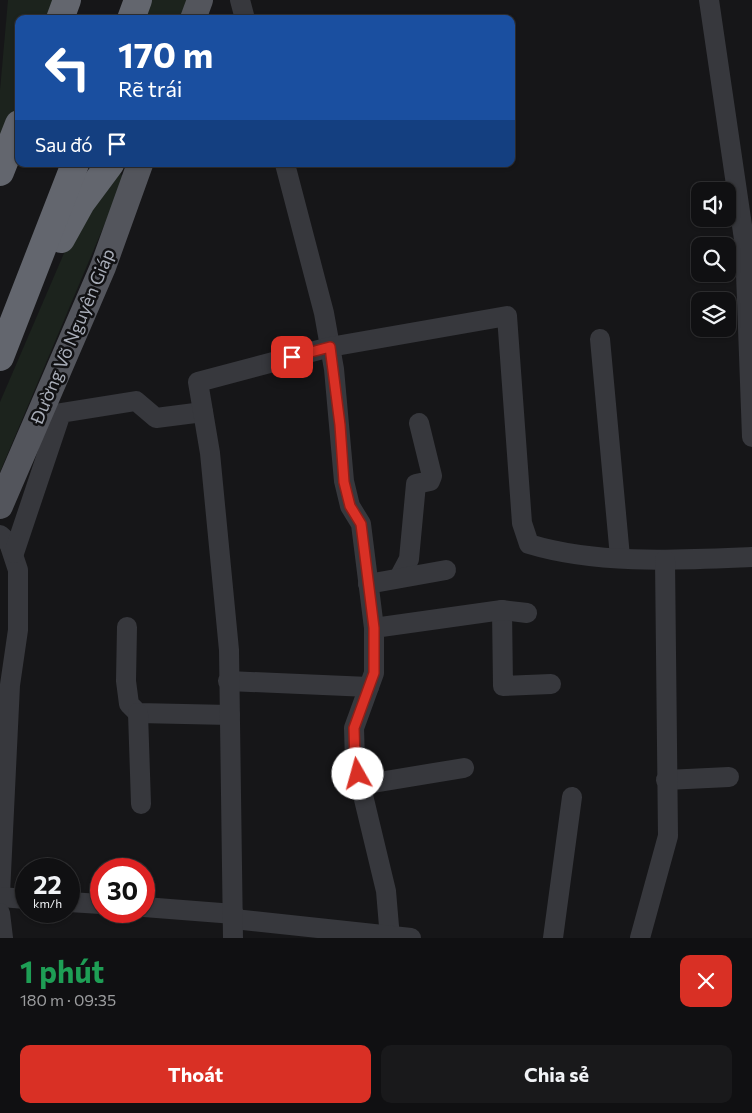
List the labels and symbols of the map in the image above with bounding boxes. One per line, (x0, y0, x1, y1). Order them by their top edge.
street label: Đường Võ Nguyên Giáp (25, 245, 119, 428)
pin (271, 336, 313, 378)
position arrow (331, 747, 383, 799)
speed limit sign: 30 (90, 858, 155, 923)

